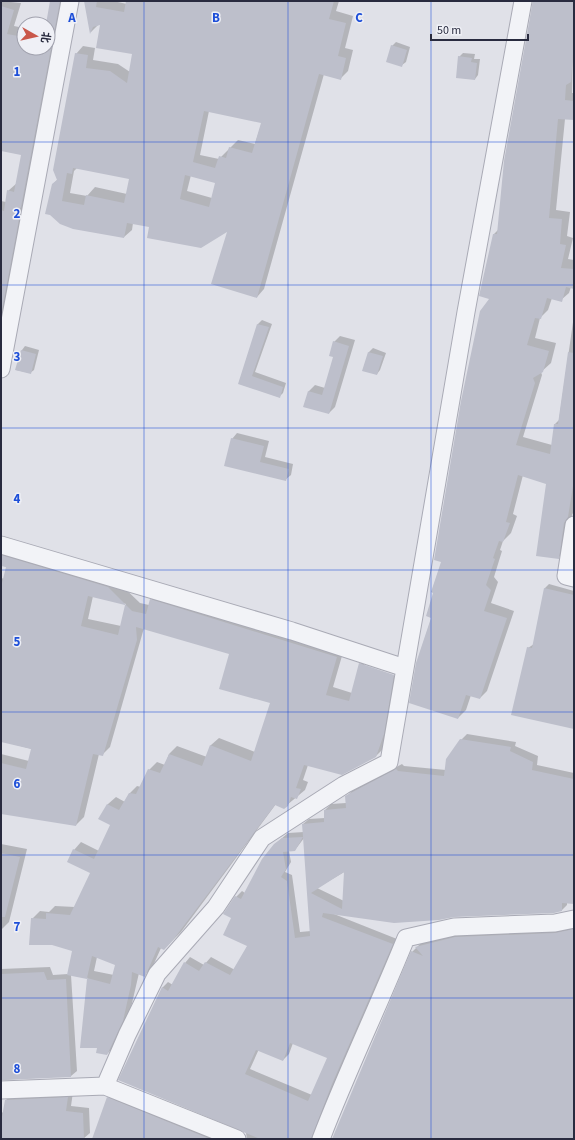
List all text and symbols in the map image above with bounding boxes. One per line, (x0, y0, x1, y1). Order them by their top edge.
text: A (67, 9, 76, 27)
text: B (212, 9, 220, 27)
text: C (355, 9, 363, 27)
north arrow (16, 16, 56, 56)
scale bar (431, 16, 528, 42)
text: 50 m (437, 22, 461, 39)
text: 北 (37, 31, 54, 44)
text: 1 (14, 63, 21, 81)
text: 2 (14, 205, 21, 223)
text: 3 (14, 348, 21, 366)
text: 4 (14, 490, 21, 508)
text: 5 (14, 633, 21, 651)
text: 6 (14, 775, 21, 793)
text: 7 (14, 918, 21, 936)
text: 8 (14, 1060, 21, 1078)

